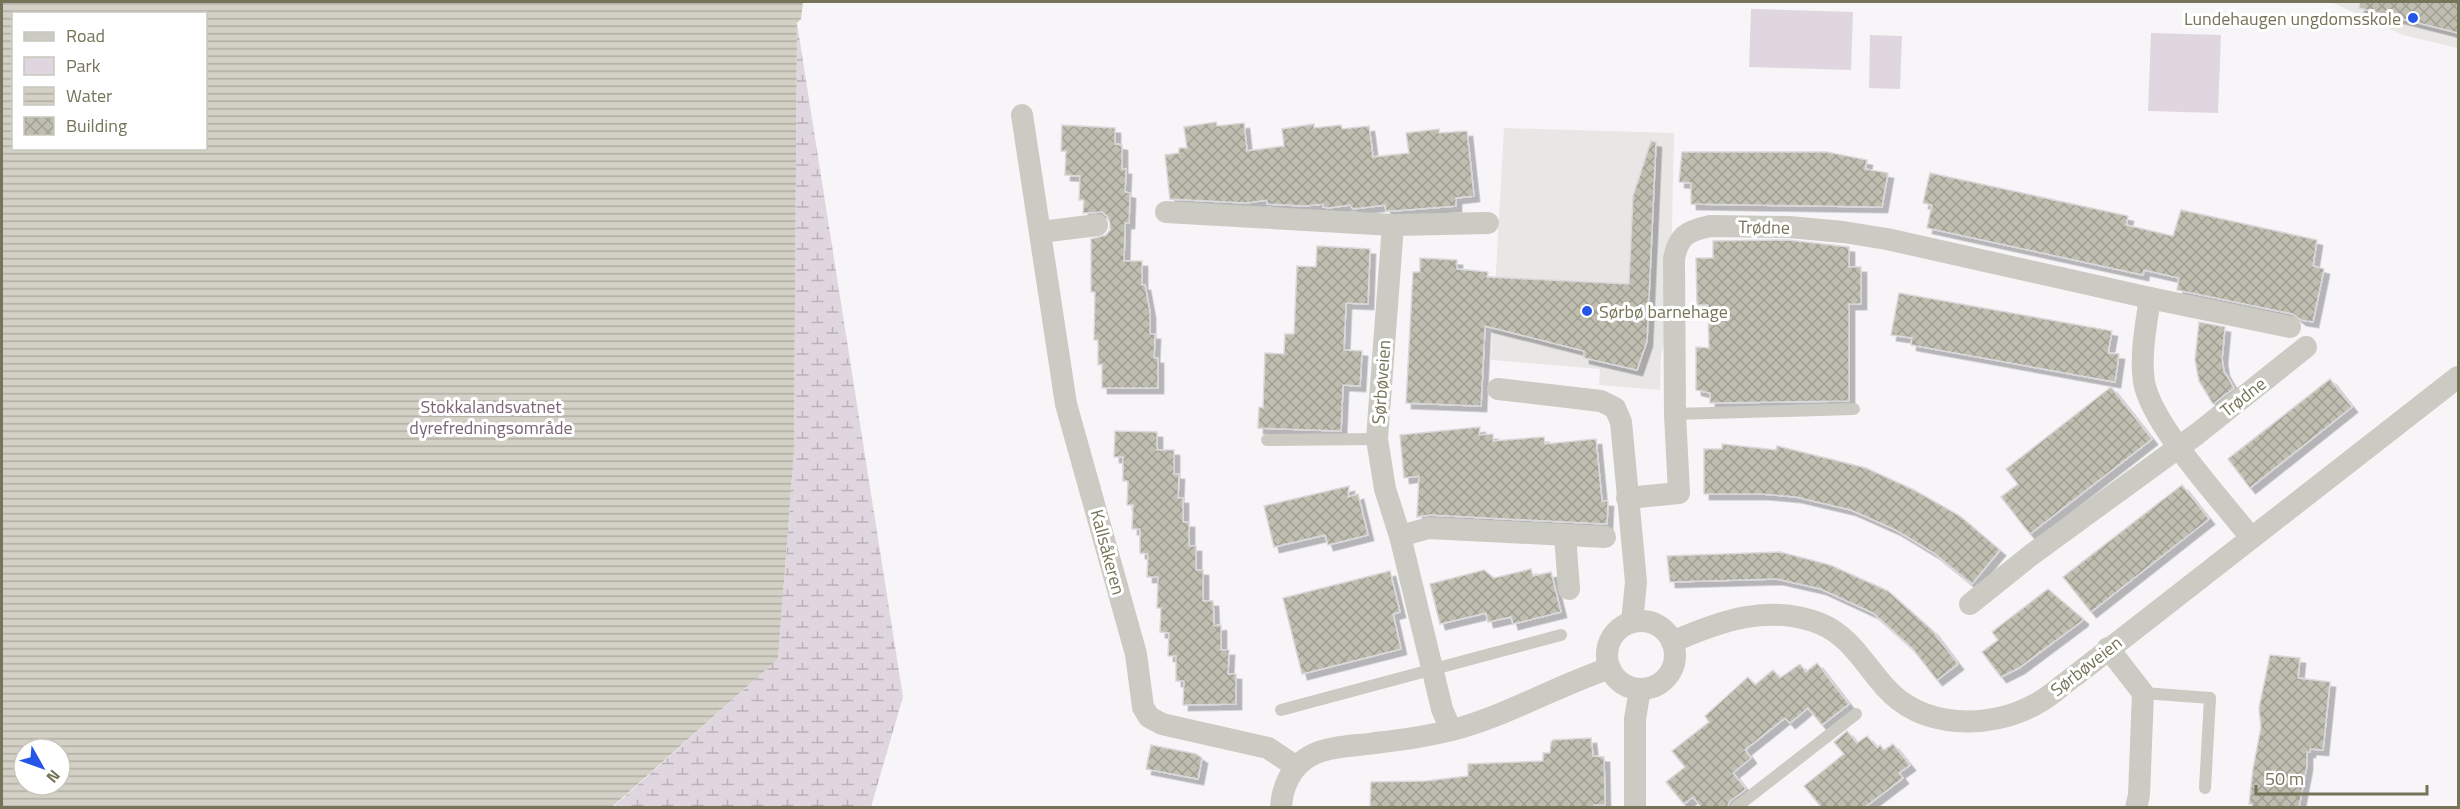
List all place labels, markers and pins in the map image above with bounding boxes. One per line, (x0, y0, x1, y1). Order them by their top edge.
place label: Lundehaugen ungdomsskole (2184, 5, 2401, 32)
marker: Lundehaugen ungdomsskole (2406, 11, 2420, 25)
place label: Sørbø barnehage (1599, 298, 1728, 325)
marker: Sørbø barnehage (1580, 304, 1594, 318)

